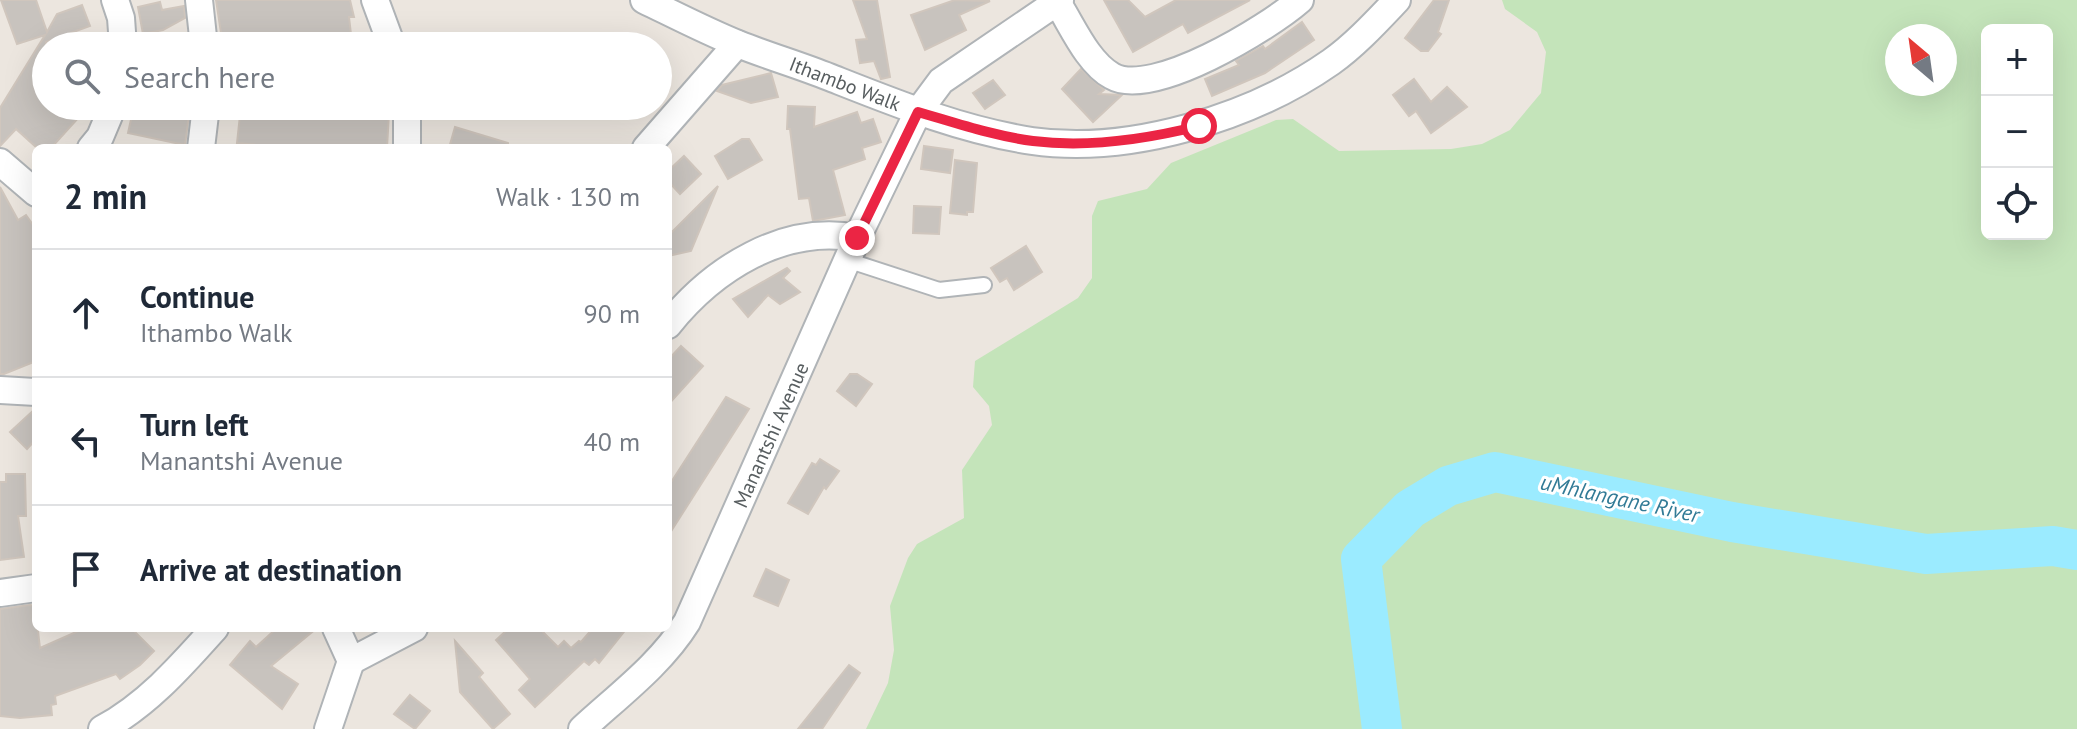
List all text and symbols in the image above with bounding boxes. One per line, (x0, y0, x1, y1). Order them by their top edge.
north arrow (1885, 24, 1957, 96)
map controls (1981, 24, 2053, 240)
button: + (1981, 24, 2053, 96)
search box (32, 32, 672, 120)
street label: Ithambo Walk (786, 51, 905, 117)
icon: search (60, 54, 104, 98)
text: Search here (124, 57, 275, 96)
button: − (1981, 96, 2053, 168)
route start (1181, 108, 1217, 144)
button: locate (1981, 168, 2053, 240)
text: 2 min (64, 174, 147, 218)
text: Walk · 130 m (496, 180, 640, 213)
route end (839, 220, 875, 256)
text: Continue (140, 277, 254, 316)
icon: ahead (64, 291, 108, 335)
text: 90 m (584, 297, 640, 330)
text: Ithambo Walk (140, 316, 292, 349)
street label: Manantshi Avenue (727, 358, 815, 512)
text: Turn left (140, 405, 248, 444)
icon: left (64, 419, 108, 463)
text: 40 m (584, 425, 640, 458)
text: Manantshi Avenue (140, 444, 343, 477)
water label: uMhlangane River (1538, 468, 1704, 529)
icon: arrive (64, 547, 108, 591)
text: Arrive at destination (140, 550, 402, 589)

